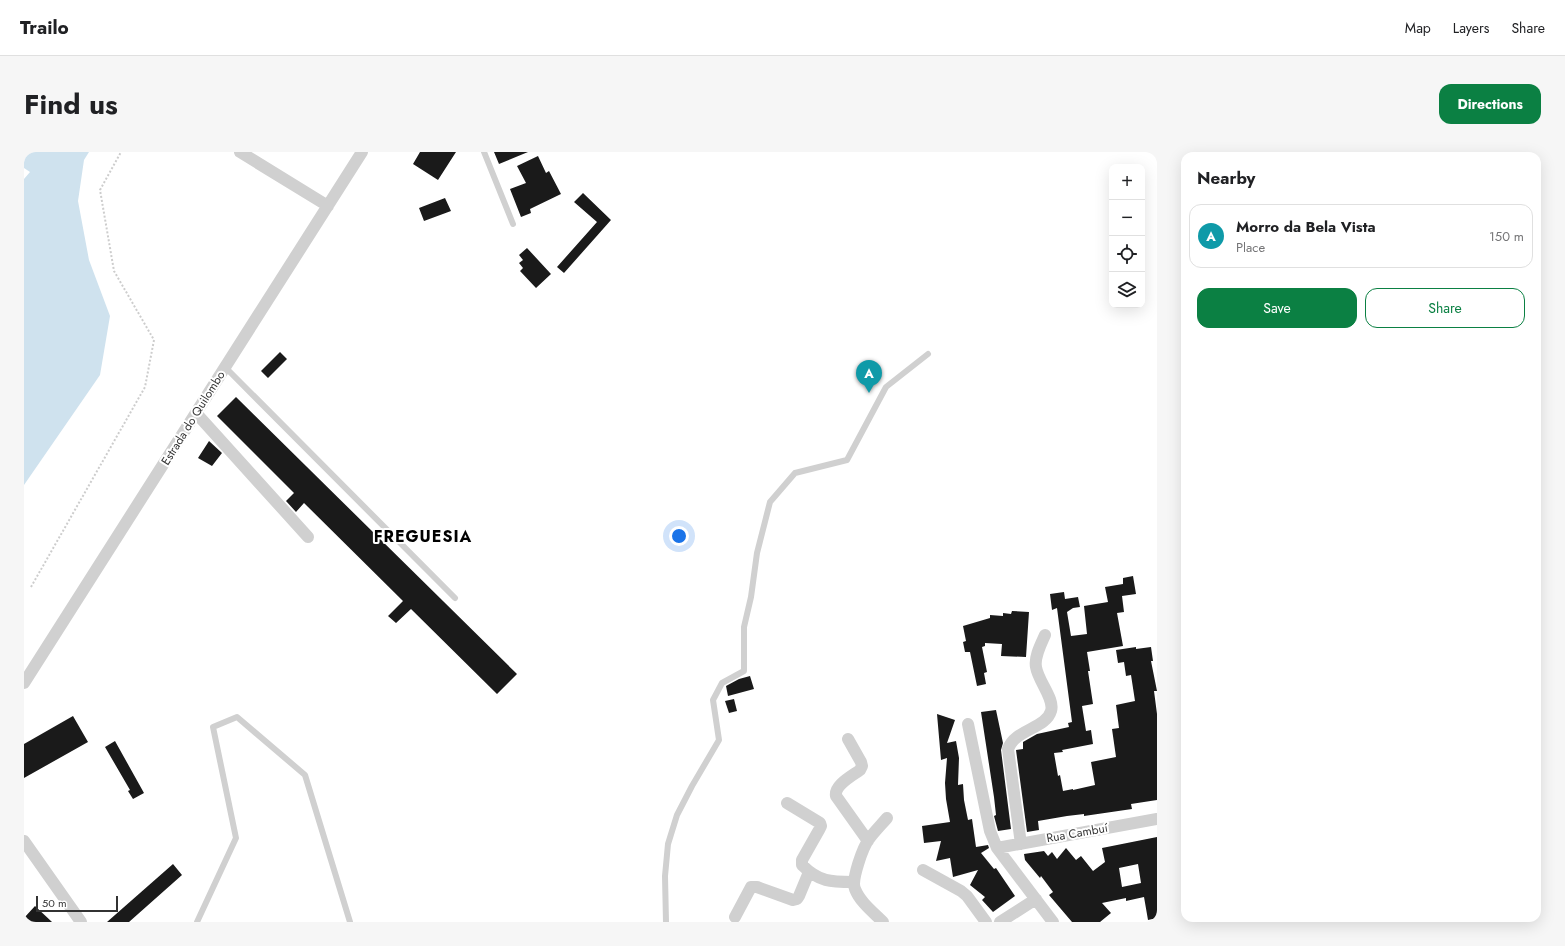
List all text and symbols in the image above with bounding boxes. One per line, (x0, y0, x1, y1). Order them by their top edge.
text: Trailo (20, 14, 69, 41)
text: Map (1405, 18, 1431, 38)
text: Layers (1453, 18, 1489, 38)
text: Share (1511, 18, 1545, 38)
text: Find us (24, 84, 118, 125)
button: Directions (1439, 84, 1541, 124)
map controls (1109, 164, 1145, 308)
button: + (1109, 164, 1145, 200)
text: Nearby (1197, 166, 1255, 190)
button: − (1109, 200, 1145, 236)
text: Morro da Bela Vista (1236, 216, 1376, 238)
text: A (1206, 227, 1216, 246)
text: 150 m (1489, 227, 1524, 246)
button: locate (1109, 236, 1145, 272)
text: Place (1236, 238, 1265, 257)
button: layers (1109, 272, 1145, 308)
button: Save (1197, 288, 1357, 328)
button: Share (1365, 288, 1525, 328)
pin: A (856, 360, 882, 393)
street label: Estrada do Quilombo (157, 367, 230, 469)
district label: FREGUESIA (374, 525, 472, 548)
your location (669, 526, 689, 546)
street label: Rua Cambuí (1045, 819, 1110, 847)
scale bar (36, 894, 118, 913)
text: 50 m (42, 895, 67, 911)

